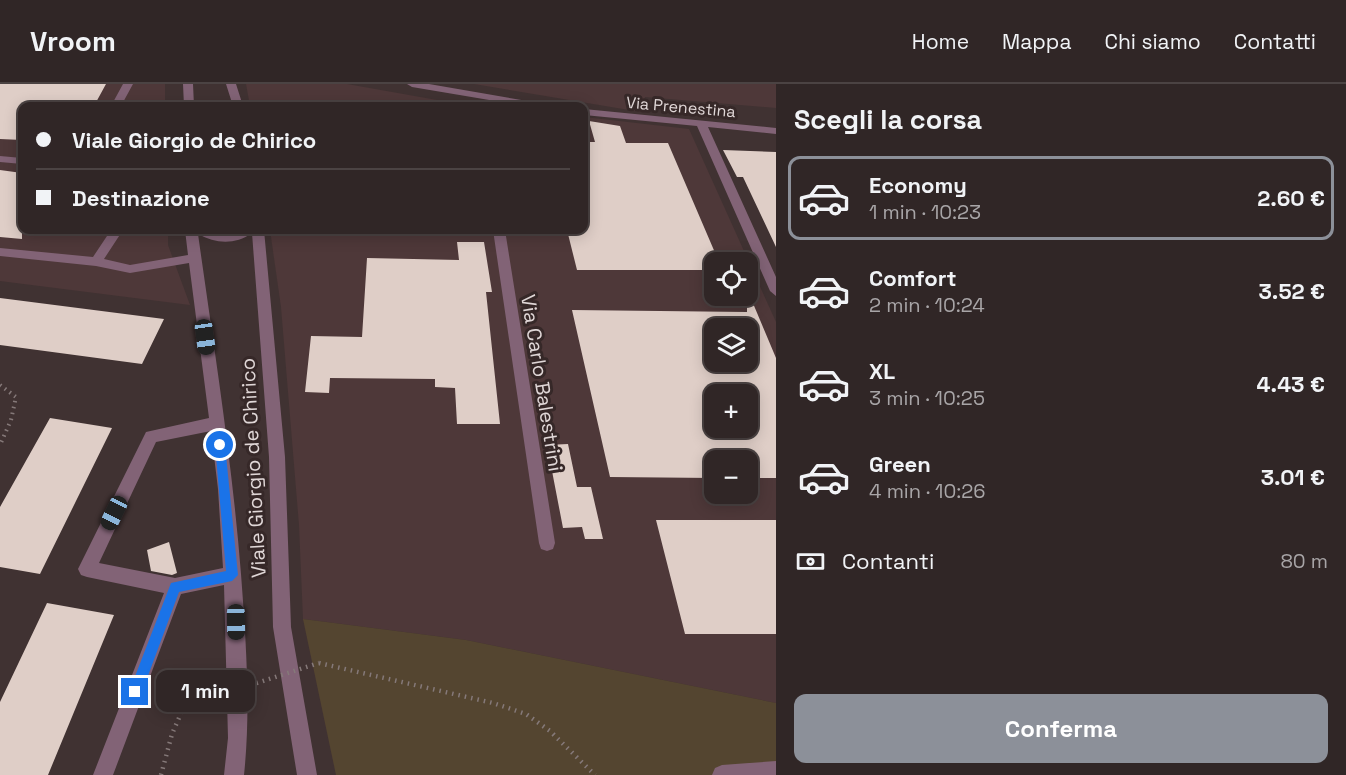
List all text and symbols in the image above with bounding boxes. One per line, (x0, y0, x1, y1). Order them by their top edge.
text: Vroom (30, 23, 116, 59)
text: Home (912, 28, 969, 55)
text: Mappa (1002, 28, 1071, 55)
text: Chi siamo (1104, 28, 1201, 55)
text: Contatti (1234, 28, 1316, 55)
street label: Via Prenestina (625, 92, 737, 122)
text: Scegli la corsa (794, 102, 982, 137)
text: Viale Giorgio de Chirico (72, 126, 316, 154)
icon: car (797, 171, 851, 225)
text: Economy (869, 171, 967, 199)
text: Destinazione (72, 184, 210, 212)
text: 2.60 € (1257, 184, 1325, 212)
text: 1 min · 10:23 (869, 199, 981, 225)
map controls (704, 252, 758, 504)
button: locate (704, 252, 758, 306)
icon: car (797, 264, 851, 318)
text: Comfort (869, 264, 957, 292)
text: 3.52 € (1258, 277, 1325, 305)
text: 2 min · 10:24 (869, 292, 985, 318)
street label: Via Carlo Balestrini (515, 293, 569, 473)
car (194, 318, 216, 356)
button: layers (704, 318, 758, 372)
street label: Viale Giorgio de Chirico (234, 357, 272, 579)
icon: car (797, 357, 851, 411)
text: XL (869, 357, 895, 385)
text: 4.43 € (1257, 370, 1325, 398)
button: + (704, 384, 758, 438)
text: 3 min · 10:25 (869, 385, 985, 411)
route start (206, 431, 233, 458)
button: − (704, 450, 758, 504)
icon: car (797, 450, 851, 504)
text: Green (869, 450, 931, 478)
text: 3.01 € (1261, 463, 1325, 491)
text: 4 min · 10:26 (869, 478, 986, 504)
car (98, 493, 130, 533)
icon: cash (794, 545, 827, 578)
text: Contanti (842, 547, 934, 575)
text: 80 m (1280, 548, 1328, 574)
car (227, 604, 245, 640)
callout: 1 min (156, 671, 255, 713)
route end (121, 678, 148, 705)
text: 1 min (181, 678, 230, 704)
button: Conferma (794, 694, 1328, 763)

